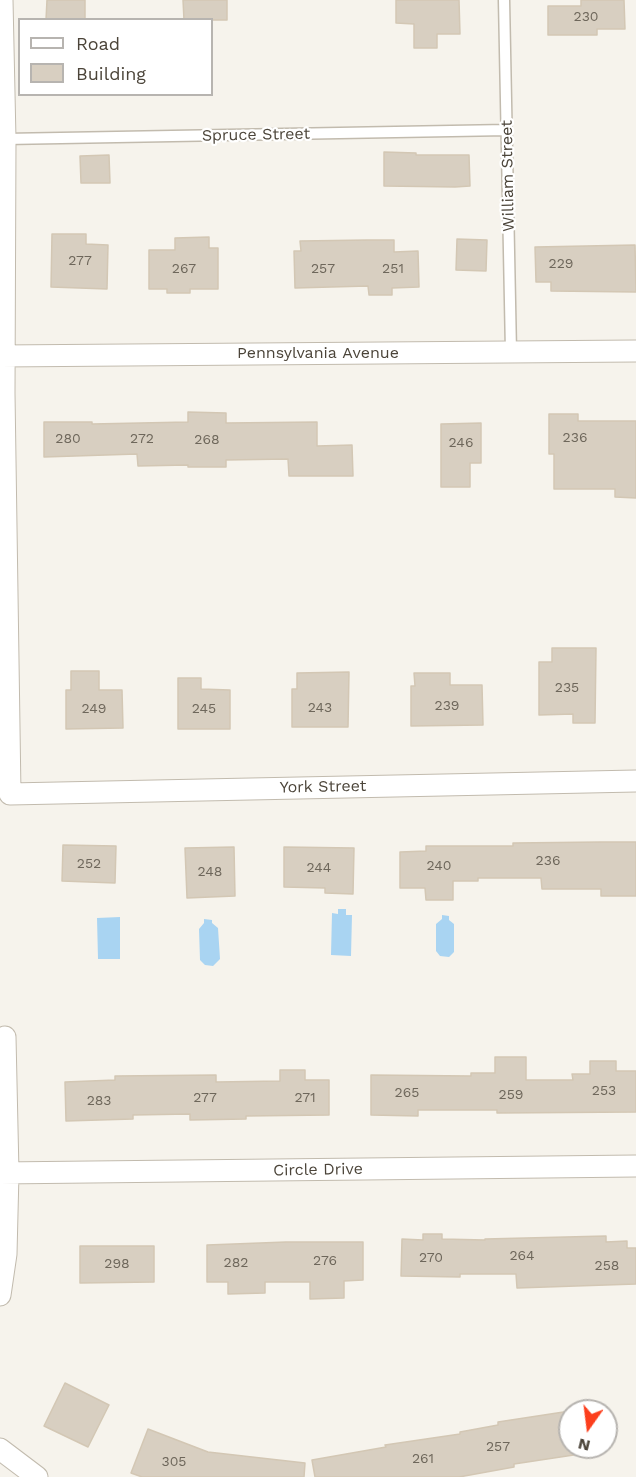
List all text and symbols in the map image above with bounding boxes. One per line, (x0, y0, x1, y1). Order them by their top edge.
house number: 230 (573, 9, 599, 25)
legend (18, 18, 213, 96)
text: Road (76, 33, 120, 54)
text: Building (76, 63, 146, 84)
street label: William Street (497, 120, 519, 232)
street label: Spruce Street (202, 124, 310, 146)
house number: 277 (68, 253, 92, 269)
house number: 229 (549, 256, 573, 272)
house number: 267 (172, 261, 196, 277)
house number: 257 (311, 261, 335, 277)
house number: 251 (382, 261, 404, 277)
street label: Pennsylvania Avenue (237, 343, 399, 363)
house number: 236 (563, 430, 587, 446)
house number: 280 (55, 431, 81, 447)
house number: 272 (130, 431, 154, 447)
house number: 268 (194, 432, 220, 448)
house number: 246 (449, 435, 473, 451)
house number: 235 (555, 680, 579, 696)
house number: 239 (435, 698, 459, 714)
house number: 243 (308, 700, 332, 716)
house number: 249 (82, 701, 106, 717)
house number: 245 (192, 701, 216, 717)
street label: York Street (279, 777, 367, 797)
house number: 236 (536, 853, 560, 869)
house number: 252 (77, 856, 101, 872)
house number: 240 (426, 858, 452, 874)
house number: 244 (307, 860, 331, 876)
house number: 248 (198, 864, 222, 880)
house number: 253 (592, 1083, 616, 1099)
house number: 265 (395, 1085, 419, 1101)
house number: 259 (499, 1087, 523, 1103)
house number: 277 (193, 1090, 217, 1106)
house number: 271 (294, 1090, 316, 1106)
house number: 283 (87, 1093, 111, 1109)
street label: Circle Drive (273, 1160, 363, 1180)
house number: 264 (509, 1248, 535, 1264)
house number: 270 (419, 1250, 443, 1266)
house number: 276 (313, 1253, 337, 1269)
house number: 282 (224, 1255, 248, 1271)
house number: 298 (104, 1256, 130, 1272)
house number: 258 (595, 1258, 619, 1274)
north arrow (558, 1399, 618, 1459)
text: N (576, 1434, 592, 1456)
house number: 257 (486, 1439, 510, 1455)
house number: 261 (412, 1451, 434, 1467)
house number: 305 (161, 1454, 187, 1470)

